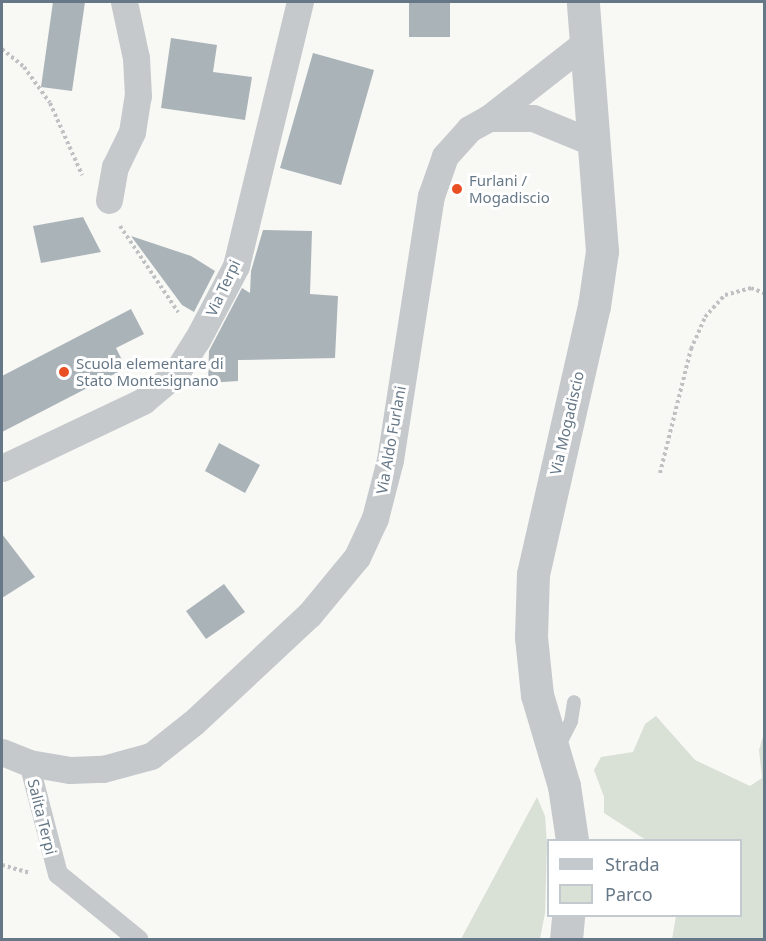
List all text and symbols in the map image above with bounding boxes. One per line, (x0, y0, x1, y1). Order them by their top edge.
place label: Furlani / Mogadiscio (469, 171, 550, 206)
marker: Furlani / Mogadiscio (450, 182, 464, 196)
street label: Via Terpi (202, 257, 244, 319)
place label: Scuola elementare di Stato Montesignano (76, 354, 224, 389)
marker: Scuola elementare di Stato Montesignano (57, 365, 71, 379)
street label: Via Mogadiscio (546, 369, 588, 477)
street label: Via Aldo Furlani (373, 385, 409, 495)
street label: Salita Terpi (24, 777, 60, 857)
legend (547, 839, 742, 917)
text: Strada (605, 852, 660, 876)
text: Parco (605, 882, 653, 906)

